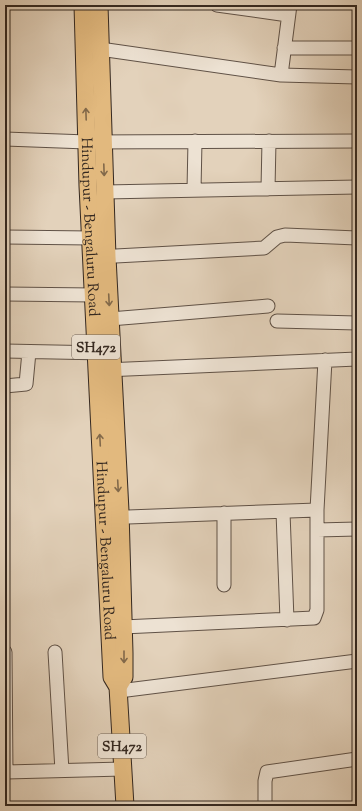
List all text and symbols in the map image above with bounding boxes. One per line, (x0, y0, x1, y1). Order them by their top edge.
one-way arrow (82, 108, 89, 121)
street label: Hindupur - Bengaluru Road (75, 137, 103, 318)
one-way arrow (101, 163, 108, 176)
one-way arrow (106, 293, 113, 306)
road number: SH472 (72, 335, 120, 359)
one-way arrow (97, 434, 104, 447)
street label: Hindupur - Bengaluru Road (89, 461, 119, 641)
one-way arrow (115, 479, 122, 492)
one-way arrow (120, 650, 128, 663)
road number: SH472 (98, 734, 146, 758)

